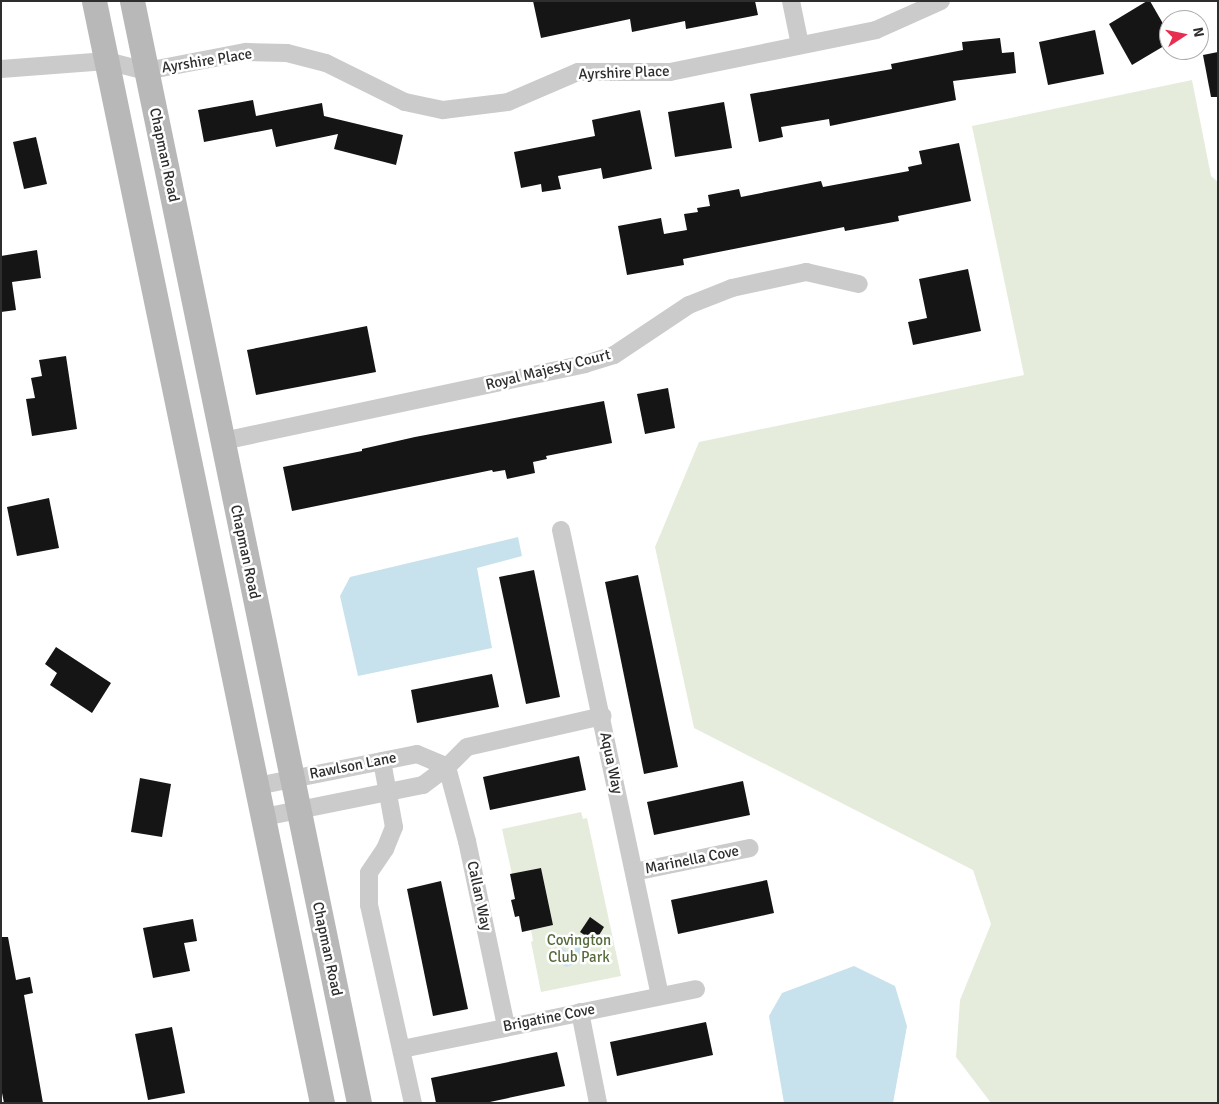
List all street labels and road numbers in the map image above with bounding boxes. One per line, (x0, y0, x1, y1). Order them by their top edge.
street label: Ayrshire Place (161, 45, 253, 77)
street label: Ayrshire Place (578, 62, 670, 84)
street label: Chapman Road (145, 106, 183, 204)
street label: Royal Majesty Court (484, 346, 612, 394)
street label: Chapman Road (226, 503, 264, 601)
street label: Aqua Way (596, 730, 626, 796)
street label: Rawlson Lane (308, 749, 398, 783)
street label: Marinella Cove (643, 842, 741, 878)
street label: Callan Way (463, 859, 495, 933)
street label: Chapman Road (308, 900, 346, 998)
street label: Brigatine Cove (502, 1000, 596, 1036)

